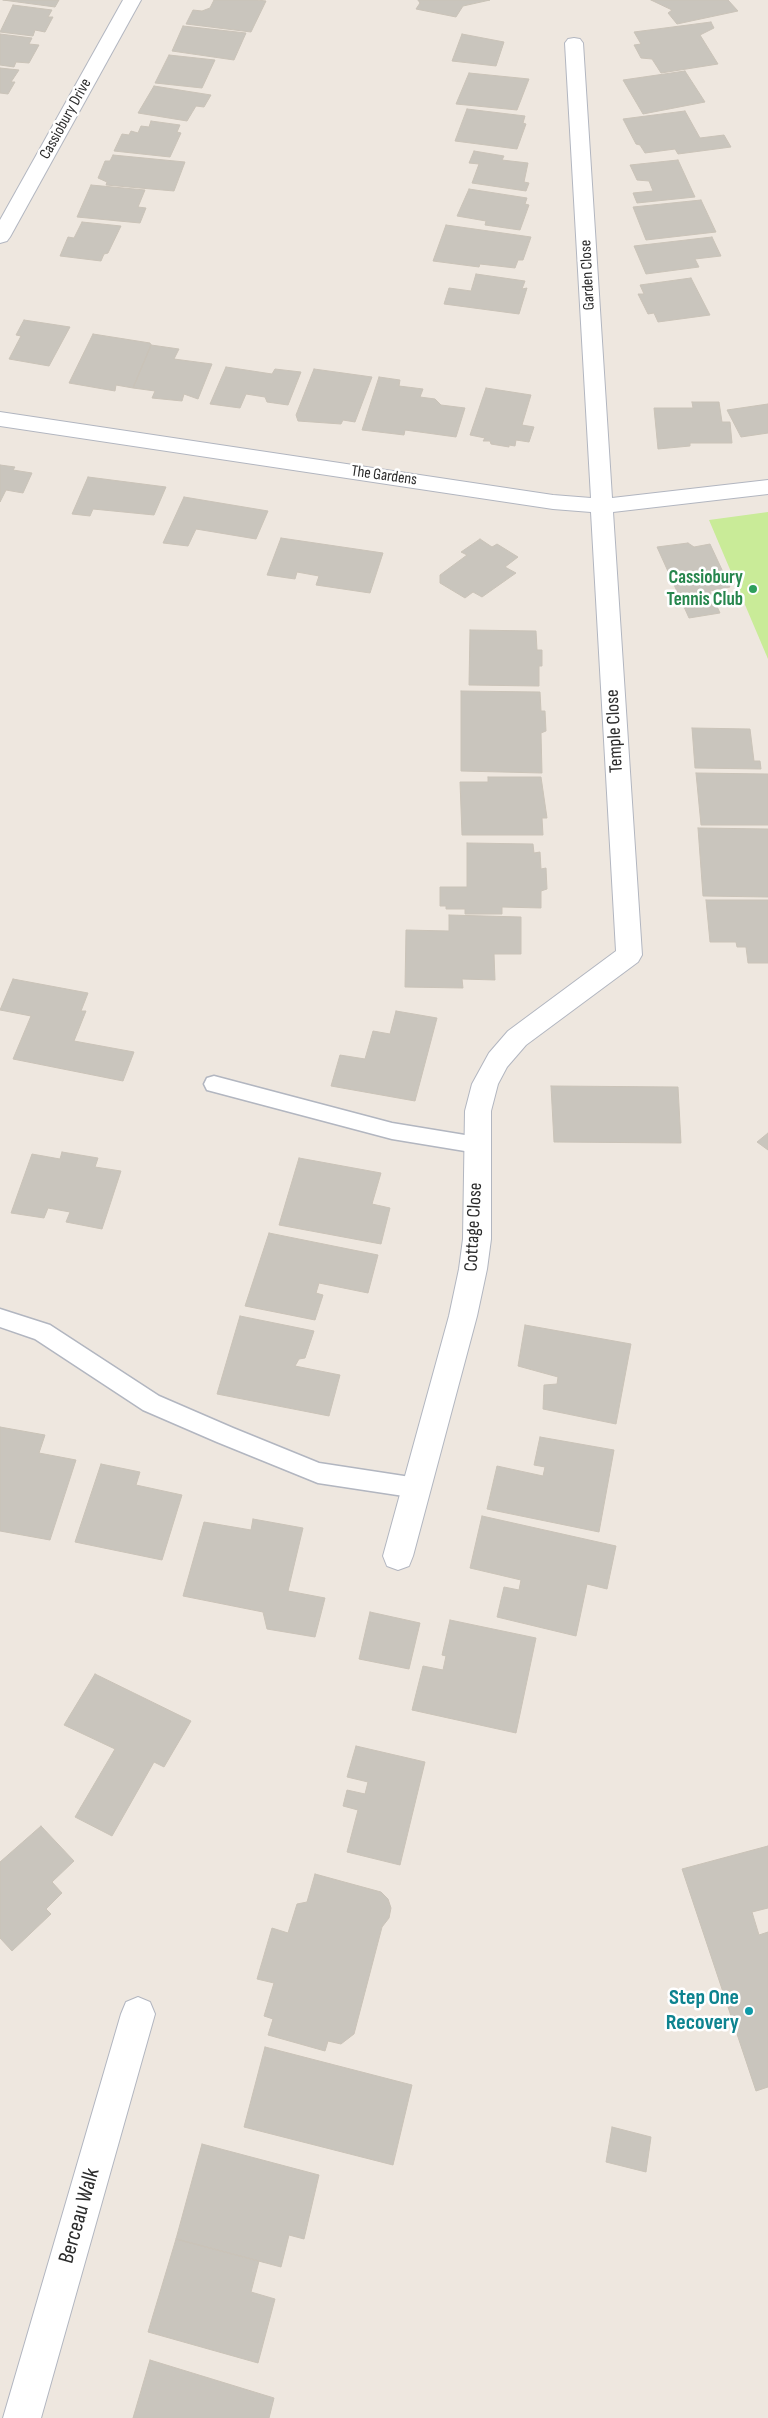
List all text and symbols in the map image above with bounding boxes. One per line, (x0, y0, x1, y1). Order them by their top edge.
street label: Cassiobury Drive (36, 75, 96, 163)
street label: Garden Close (577, 239, 599, 311)
street label: The Gardens (350, 462, 418, 490)
place label: Cassiobury Tennis Club (667, 567, 743, 611)
marker: Cassiobury Tennis Club (747, 583, 759, 595)
street label: Temple Close (601, 689, 629, 773)
street label: Cottage Close (460, 1182, 488, 1272)
place label: Step One Recovery (666, 1985, 739, 2036)
marker: Step One Recovery (743, 2005, 755, 2017)
street label: Berceau Walk (54, 2165, 106, 2267)

